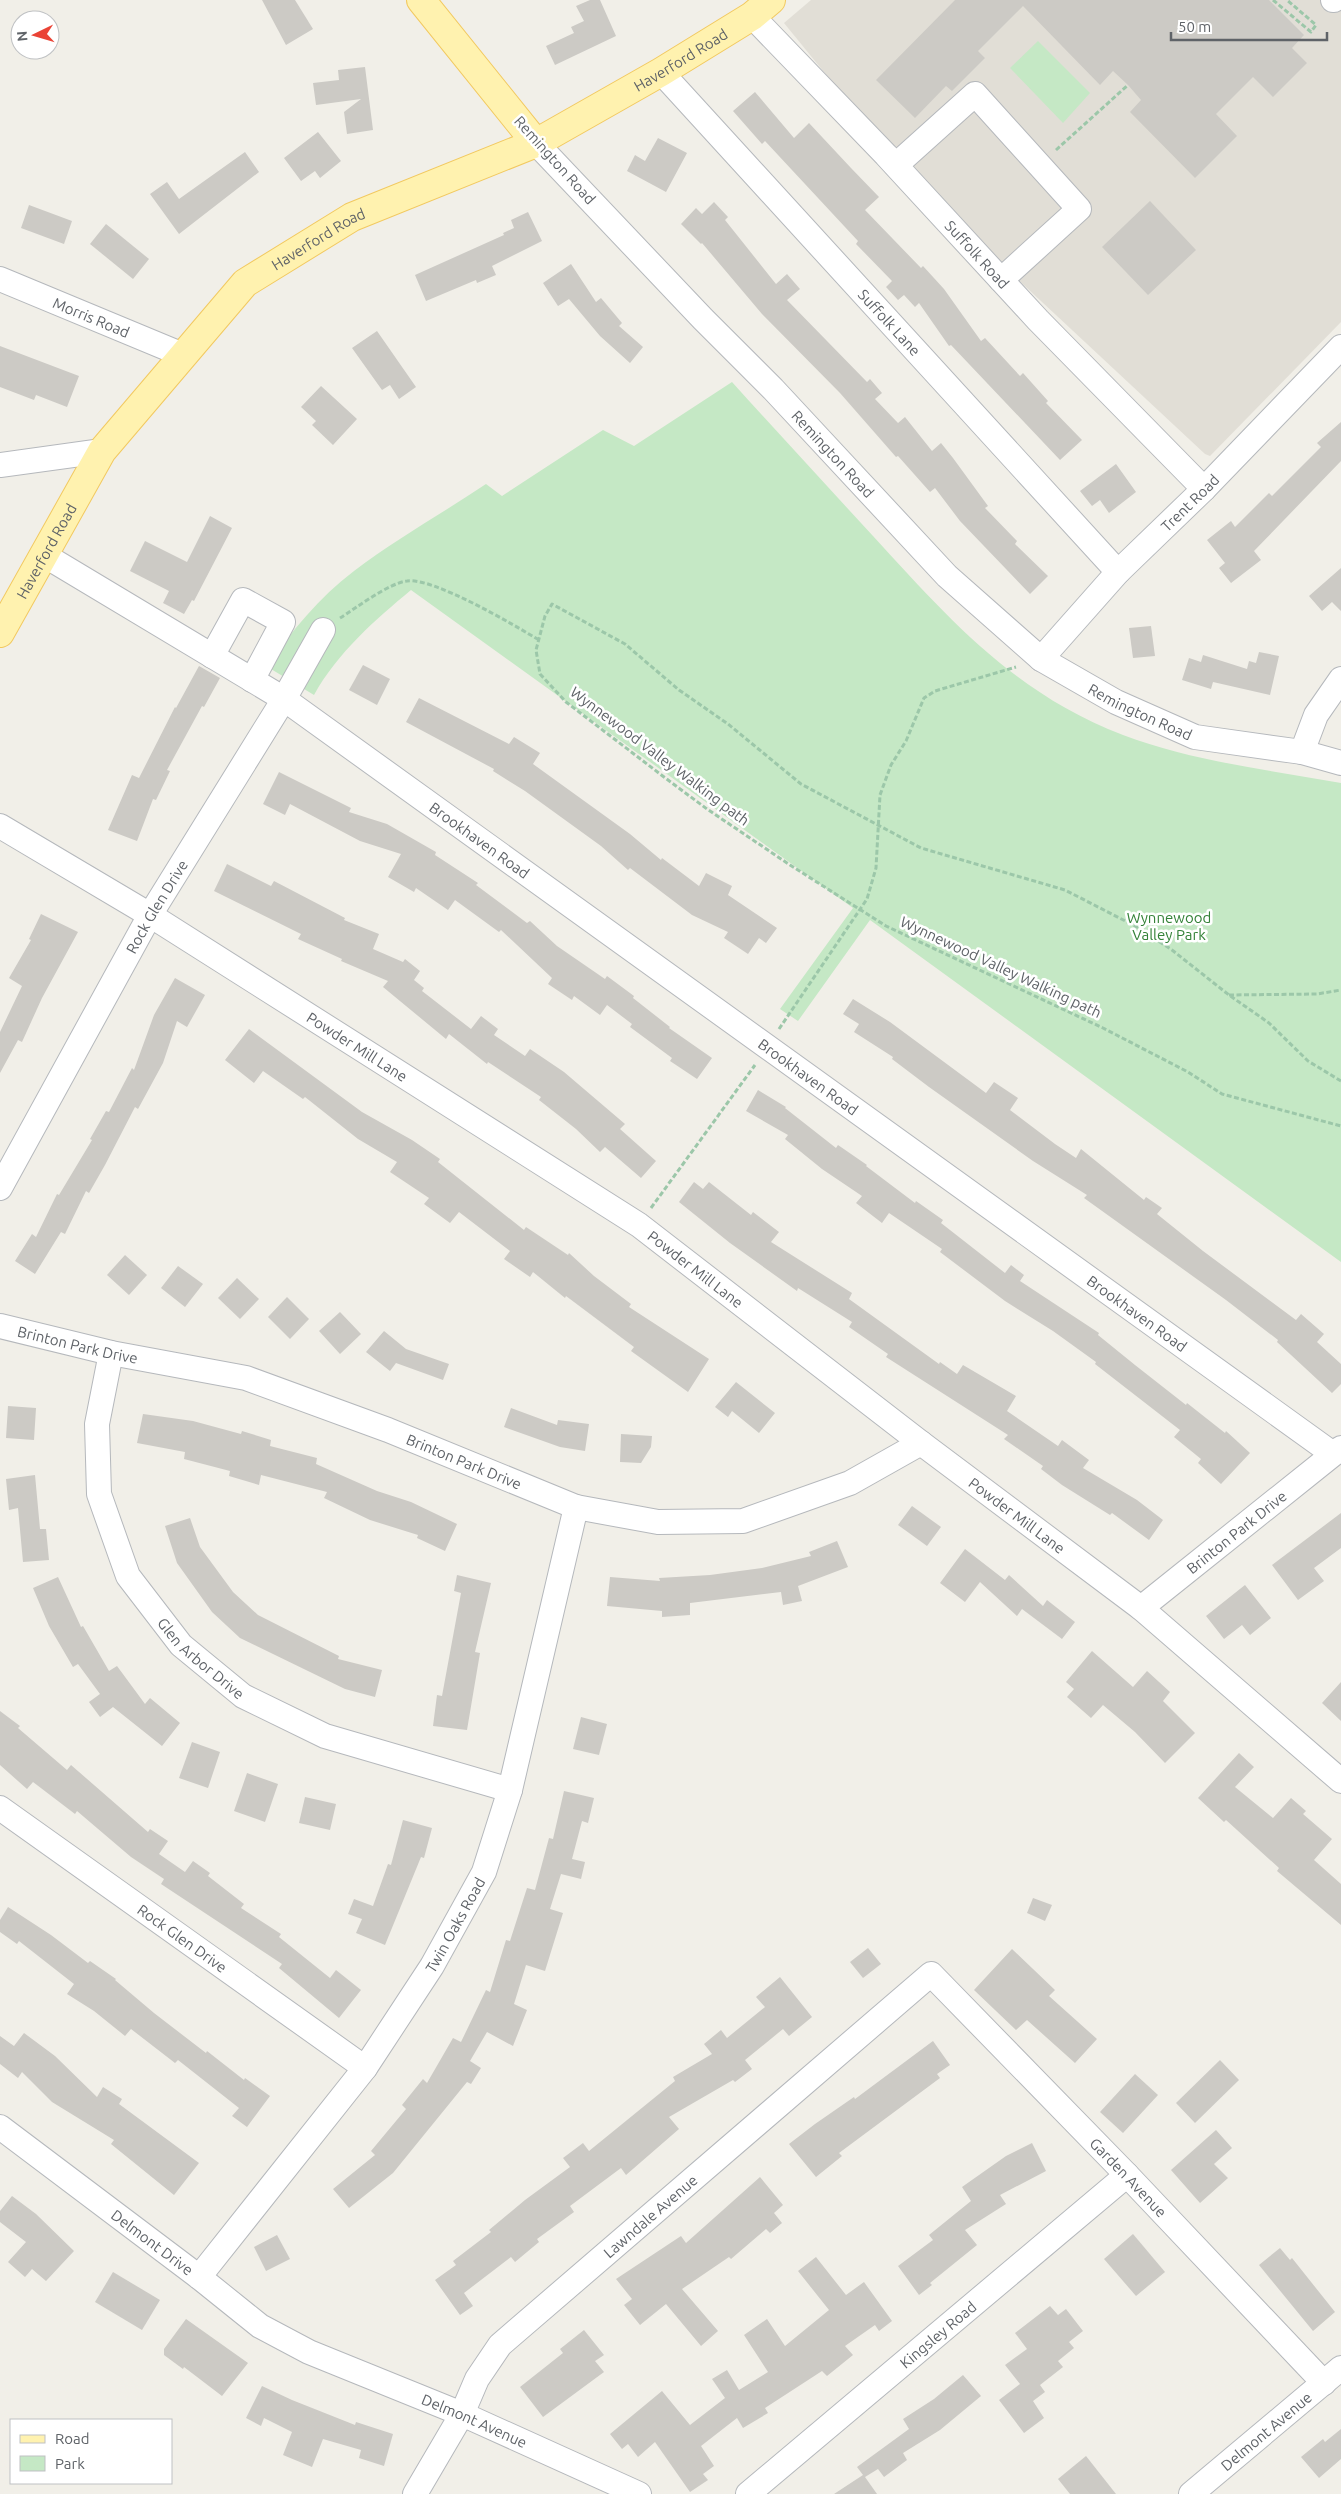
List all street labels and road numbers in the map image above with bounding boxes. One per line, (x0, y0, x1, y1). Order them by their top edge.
street label: Haverford Road (630, 25, 730, 94)
street label: Remington Road (511, 112, 599, 208)
street label: Haverford Road (268, 204, 367, 273)
street label: Suffolk Road (942, 217, 1013, 292)
street label: Suffolk Lane (855, 286, 924, 359)
street label: Morris Road (51, 294, 132, 340)
street label: Remington Road (789, 407, 878, 501)
street label: Trent Road (1157, 471, 1222, 535)
street label: Haverford Road (13, 500, 79, 602)
street label: Remington Road (1086, 680, 1195, 743)
street label: Wynnewood Valley Walking path (567, 683, 753, 829)
street label: Brookhaven Road (427, 798, 533, 881)
street label: Rock Glen Drive (122, 857, 191, 956)
street label: Wynnewood Valley Walking path (898, 913, 1104, 1021)
street label: Powder Mill Lane (304, 1008, 411, 1085)
street label: Brookhaven Road (755, 1035, 862, 1118)
street label: Powder Mill Lane (645, 1227, 747, 1311)
street label: Brookhaven Road (1084, 1271, 1190, 1355)
street label: Brinton Park Drive (16, 1322, 139, 1366)
street label: Brinton Park Drive (404, 1430, 524, 1492)
street label: Powder Mill Lane (966, 1474, 1068, 1557)
street label: Brinton Park Drive (1183, 1487, 1290, 1577)
street label: Glen Arbor Drive (155, 1614, 248, 1702)
street label: Twin Oaks Road (422, 1874, 488, 1976)
street label: Rock Glen Drive (134, 1900, 230, 1976)
street label: Garden Avenue (1087, 2134, 1170, 2220)
street label: Lawndale Avenue (600, 2171, 701, 2261)
street label: Delmont Drive (108, 2206, 197, 2278)
street label: Kingsley Road (896, 2297, 979, 2371)
street label: Delmont Avenue (1217, 2388, 1315, 2474)
street label: Delmont Avenue (419, 2390, 530, 2451)

